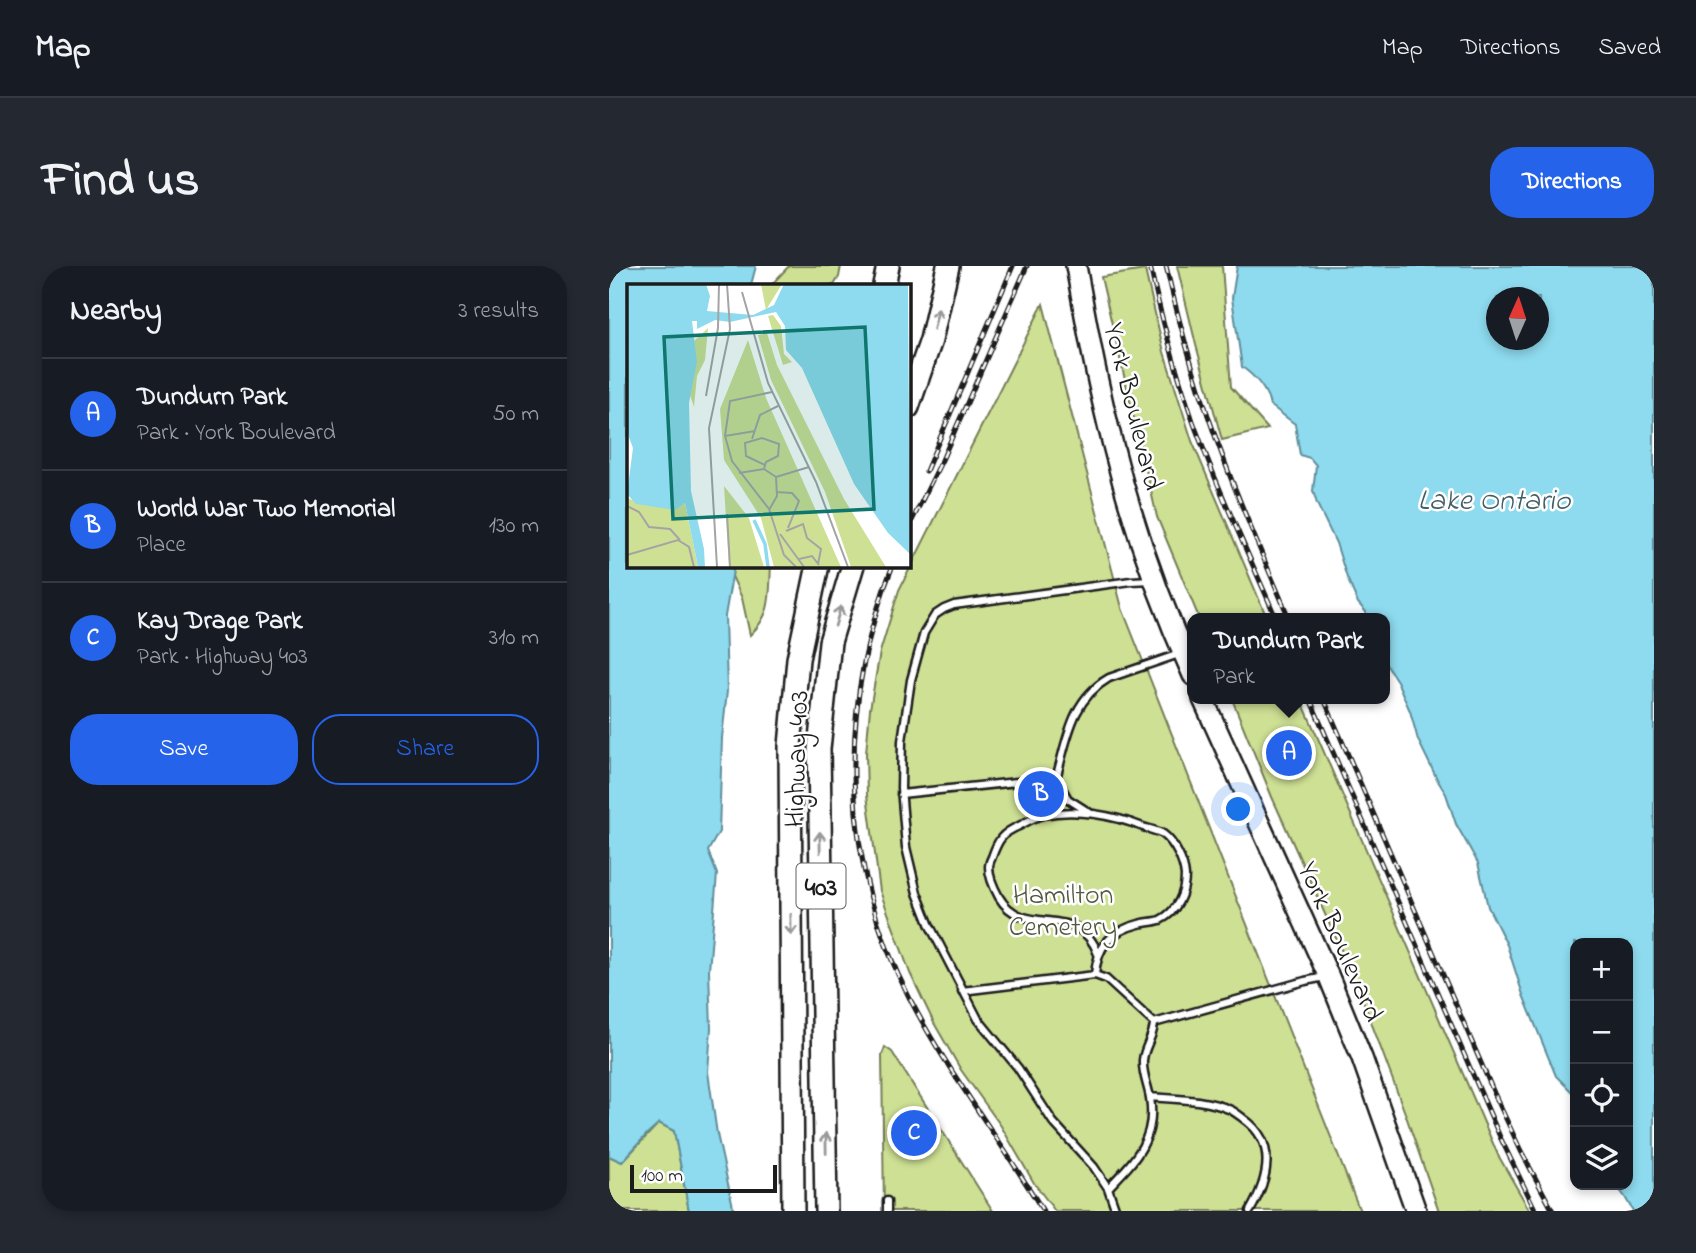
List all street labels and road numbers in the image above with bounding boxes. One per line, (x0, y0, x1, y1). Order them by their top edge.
street label: York Boulevard (1091, 319, 1172, 495)
street label: Highway 403 (776, 690, 821, 828)
street label: York Boulevard (1285, 856, 1393, 1029)
road number: 403 (797, 864, 845, 908)

